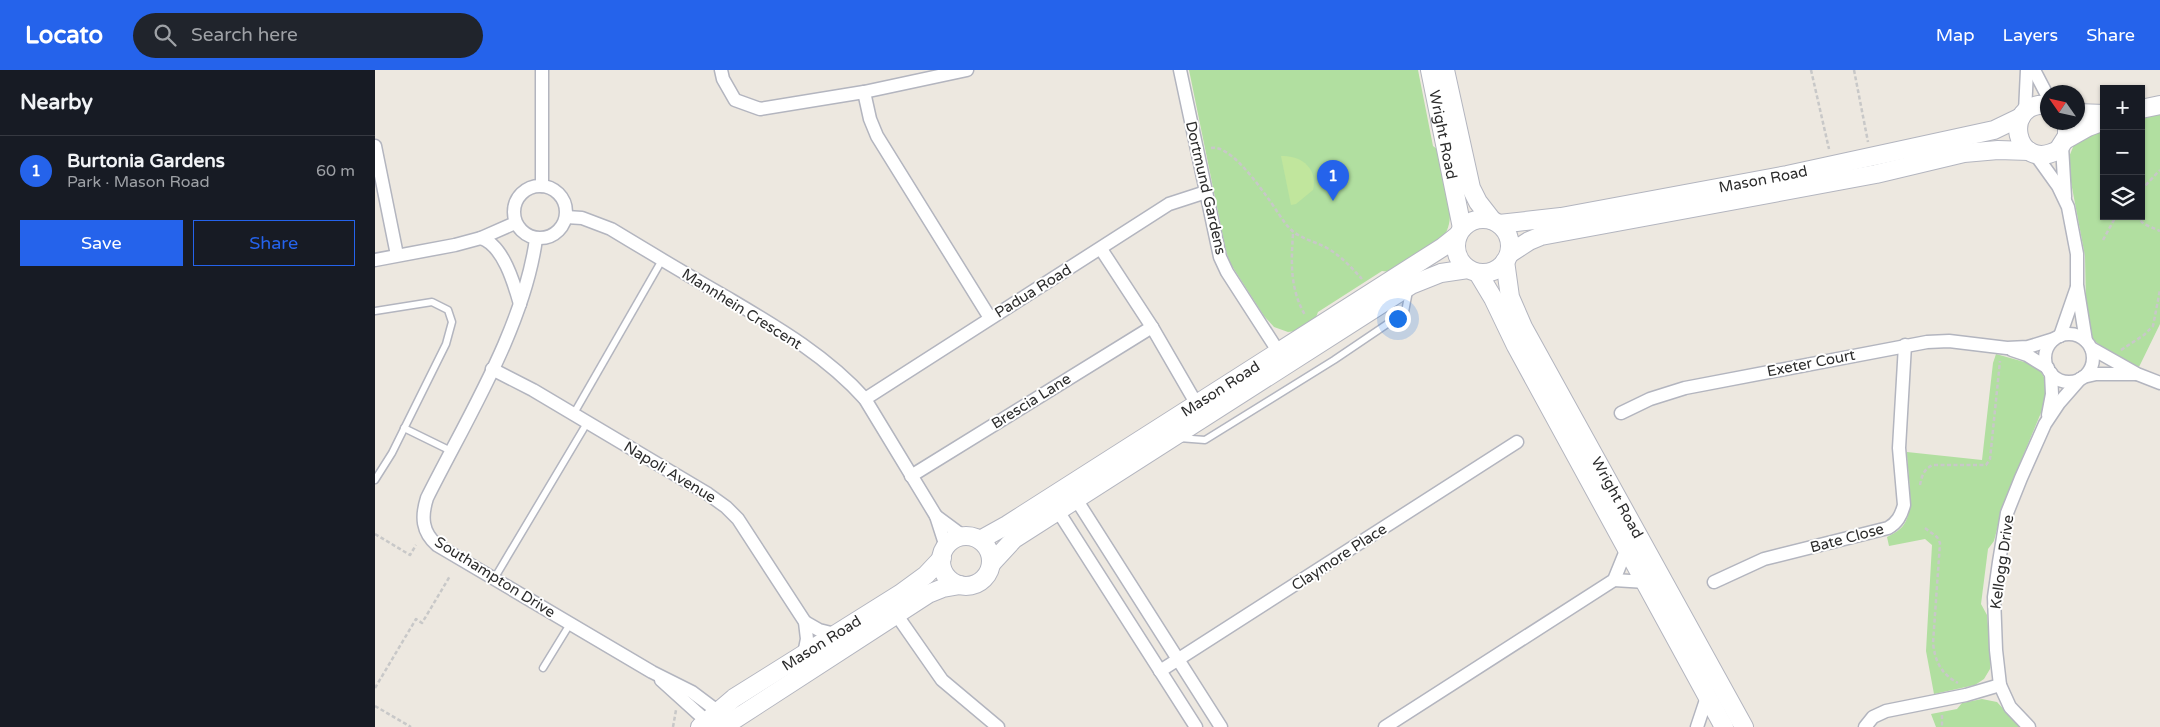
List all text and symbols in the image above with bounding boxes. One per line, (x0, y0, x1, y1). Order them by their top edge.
search box (133, 13, 483, 58)
text: Locato (25, 21, 103, 50)
icon: search (151, 21, 179, 49)
text: Search here (191, 24, 298, 46)
text: Map (1936, 24, 1975, 46)
text: Layers (2003, 24, 2058, 46)
text: Share (2086, 24, 2135, 46)
north arrow (2040, 85, 2085, 130)
map controls (2100, 85, 2145, 220)
button: + (2100, 85, 2145, 130)
street label: Wright Road (1425, 89, 1461, 181)
text: Nearby (20, 90, 93, 115)
street label: Dortmund Gardens (1182, 119, 1230, 257)
button: − (2100, 130, 2145, 175)
text: Burtonia Gardens (67, 150, 225, 172)
pin: 1 (1317, 160, 1349, 201)
text: 1 (31, 161, 41, 181)
text: 60 m (316, 161, 355, 181)
street label: Mason Road (1717, 162, 1809, 197)
text: Park · Mason Road (67, 172, 210, 192)
button: layers (2100, 175, 2145, 220)
button: Save (20, 220, 183, 266)
button: Share (193, 220, 355, 266)
street label: Padua Road (991, 260, 1075, 322)
street label: Mannhein Crescent (679, 265, 806, 353)
your location (1385, 306, 1411, 332)
street label: Exeter Court (1765, 346, 1857, 380)
street label: Mason Road (1178, 357, 1263, 421)
street label: Brescia Lane (988, 369, 1074, 433)
street label: Napoli Avenue (621, 437, 719, 507)
street label: Wright Road (1588, 454, 1647, 542)
street label: Kellogg Drive (1986, 514, 2018, 610)
street label: Claymore Place (1288, 520, 1390, 594)
street label: Bate Close (1808, 520, 1886, 556)
street label: Southampton Drive (431, 533, 559, 621)
street label: Mason Road (779, 612, 864, 675)

